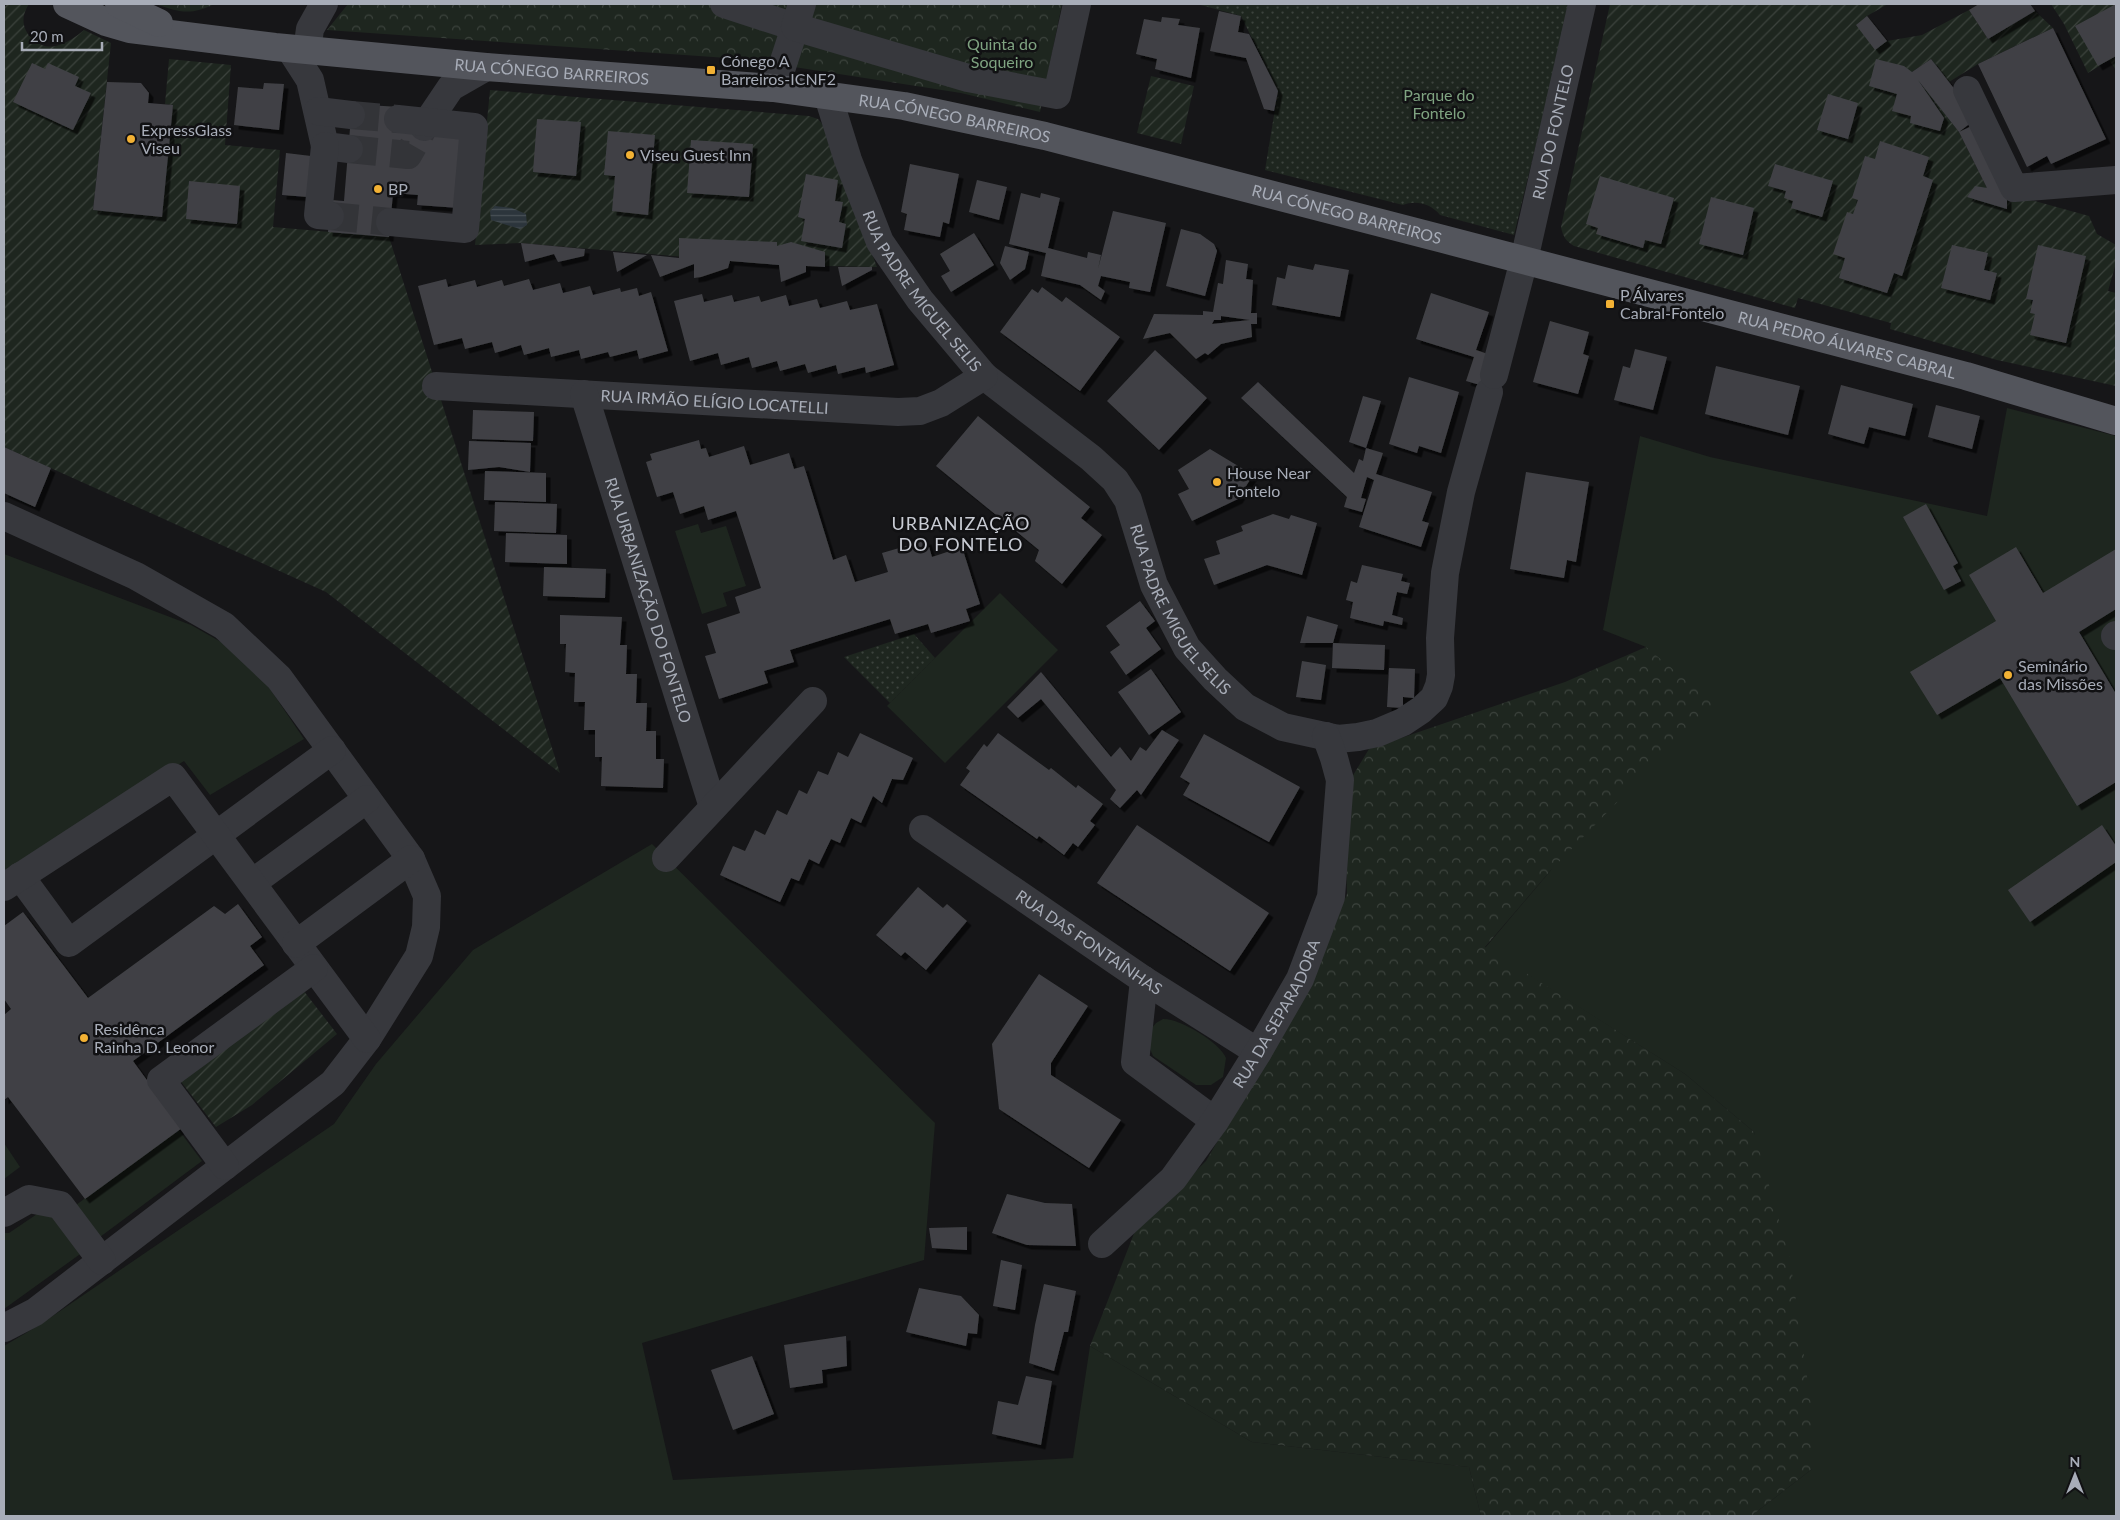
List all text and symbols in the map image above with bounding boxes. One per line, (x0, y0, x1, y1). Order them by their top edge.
scale bar (22, 20, 102, 52)
text: 20 m (30, 27, 64, 45)
park label: Quinta do Soqueiro (967, 34, 1037, 71)
place label: Cónego A Barreiros-ICNF2 (721, 51, 836, 88)
street label: RUA CÓNEGO BARREIROS (454, 54, 650, 88)
street label: RUA DO FONTELO (1528, 62, 1577, 201)
marker: Cónego A Barreiros-ICNF2 (705, 64, 717, 76)
park label: Parque do Fontelo (1403, 85, 1475, 122)
street label: RUA CÓNEGO BARREIROS (858, 90, 1053, 146)
place label: ExpressGlass Viseu (141, 120, 232, 157)
marker: ExpressGlass Viseu (125, 133, 137, 145)
place label: Viseu Guest Inn (640, 145, 751, 164)
marker: Viseu Guest Inn (624, 149, 636, 161)
place label: BP (388, 179, 408, 198)
street label: RUA CÓNEGO BARREIROS (1250, 180, 1444, 247)
marker: BP (372, 183, 384, 195)
street label: RUA PADRE MIGUEL SELIS (860, 207, 986, 375)
place label: P Álvares Cabral-Fontelo (1620, 285, 1724, 322)
marker: P Álvares Cabral-Fontelo (1604, 298, 1616, 310)
street label: RUA PEDRO ÁLVARES CABRAL (1736, 307, 1958, 382)
street label: RUA IRMÃO ELÍGIO LOCATELLI (600, 385, 829, 417)
place label: House Near Fontelo (1227, 463, 1311, 500)
street label: RUA URBANIZAÇÃO DO FONTELO (602, 475, 696, 725)
marker: House Near Fontelo (1211, 476, 1223, 488)
district label: URBANIZAÇÃO DO FONTELO (892, 512, 1030, 555)
street label: RUA PADRE MIGUEL SELIS (1127, 522, 1235, 698)
place label: Seminário das Missões (2018, 656, 2103, 693)
marker: Seminário das Missões (2002, 669, 2014, 681)
street label: RUA DAS FONTAÍNHAS (1012, 885, 1166, 998)
street label: RUA DA SEPARADORA (1228, 936, 1323, 1091)
place label: Residênca Rainha D. Leonor (94, 1019, 214, 1056)
marker: Residênca Rainha D. Leonor (78, 1032, 90, 1044)
north arrow (2050, 1450, 2100, 1500)
text: N (2070, 1453, 2080, 1470)

